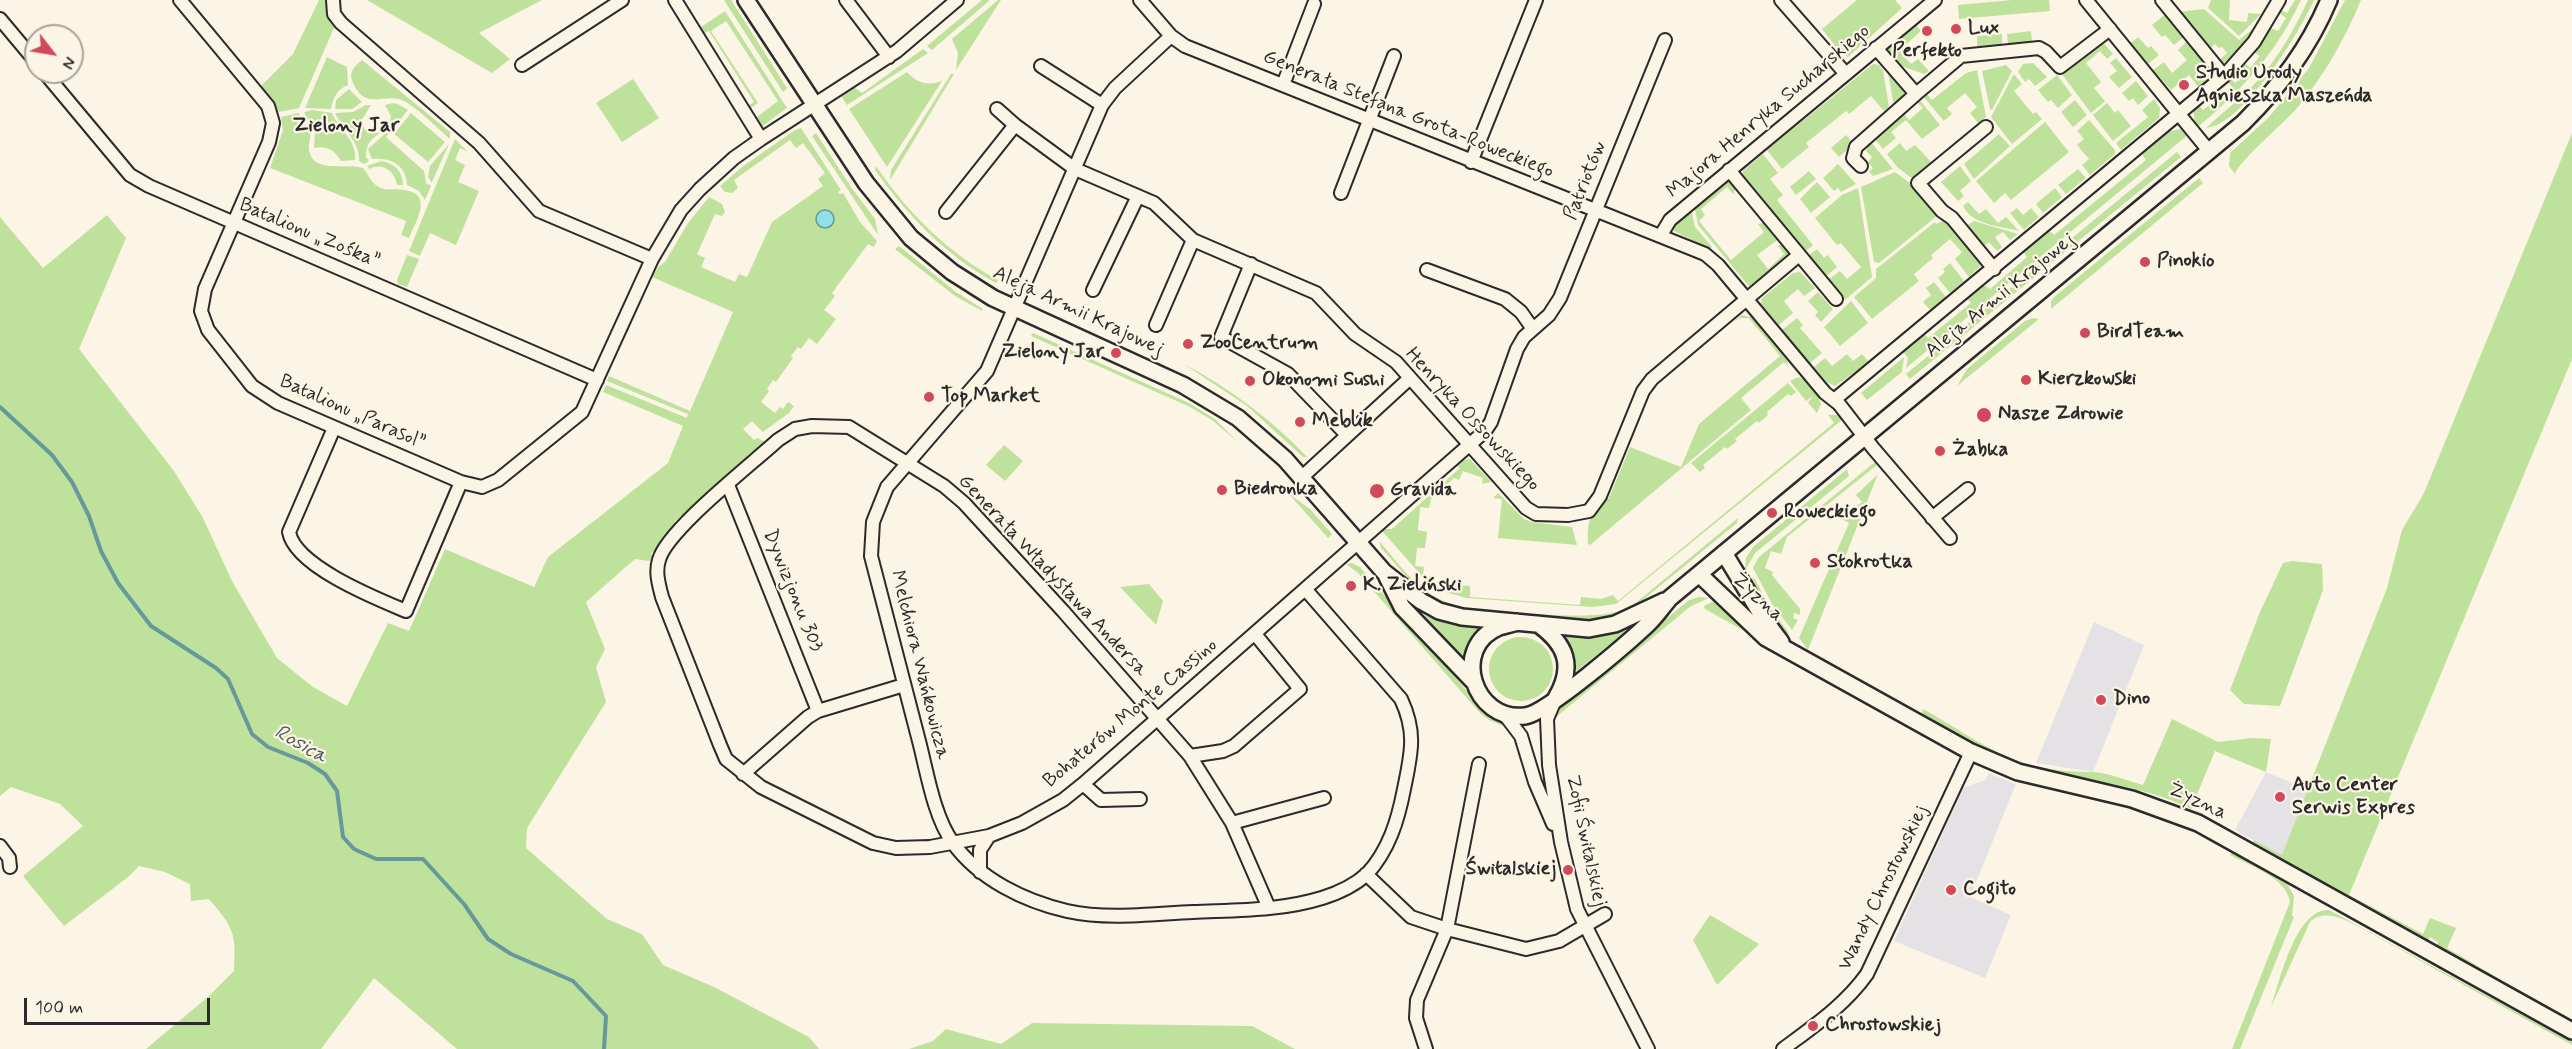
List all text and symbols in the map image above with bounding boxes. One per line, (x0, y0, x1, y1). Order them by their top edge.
place label: Lux (1968, 17, 1999, 41)
street label: Majora Henryka Sucharskiego (1662, 20, 1876, 204)
marker: Lux (1949, 22, 1963, 36)
north arrow (24, 24, 84, 84)
marker: Perfekto (1920, 24, 1934, 38)
place label: Perfekto (1892, 40, 1962, 64)
street label: Generała Stefana Grota-Roweckiego (1259, 46, 1557, 184)
text: N (56, 53, 80, 72)
place label: Studio Urody Agnieszka Maszeńda (2196, 62, 2373, 109)
marker: Studio Urody Agnieszka Maszeńda (2177, 78, 2191, 92)
district label: Zielony Jar (292, 114, 400, 140)
street label: Patriotów (1559, 138, 1613, 224)
street label: Batalionu „Zośka” (235, 194, 383, 274)
street label: Aleja Armii Krajowej (1921, 228, 2081, 364)
place label: Pinokio (2157, 250, 2215, 274)
marker: Pinokio (2138, 255, 2152, 269)
street label: Aleja Armii Krajowej (989, 262, 1167, 362)
place label: BirdTeam (2097, 321, 2184, 345)
marker: BirdTeam (2078, 326, 2092, 340)
place label: ZooCentrum (1200, 332, 1318, 356)
marker: ZooCentrum (1181, 337, 1195, 351)
place label: Zielony Jar (1002, 341, 1104, 365)
street label: Henryka Ossowskiego (1399, 343, 1545, 497)
marker: Zielony Jar (1109, 346, 1123, 360)
place label: Kierzkowski (2038, 368, 2136, 392)
place label: Okonomi Sushi (1262, 369, 1385, 393)
street label: Batalionu „Parasol” (275, 370, 429, 456)
marker: Kierzkowski (2019, 373, 2033, 387)
marker: Okonomi Sushi (1243, 374, 1257, 388)
place label: Top Market (941, 385, 1040, 409)
marker: Top Market (922, 390, 936, 404)
place label: Nasze Zdrowie (1998, 403, 2124, 427)
marker: Nasze Zdrowie (1975, 406, 1993, 424)
place label: Meblik (1312, 410, 1373, 434)
marker: Meblik (1293, 415, 1307, 429)
place label: Żabka (1952, 439, 2008, 463)
marker: Żabka (1933, 444, 1947, 458)
street label: Generała Władysława Andersa (952, 470, 1152, 682)
place label: Biedronka (1234, 478, 1318, 502)
place label: Gravida (1390, 479, 1456, 503)
marker: Gravida (1368, 482, 1386, 500)
marker: Biedronka (1215, 483, 1229, 497)
place label: Roweckiego (1784, 501, 1876, 525)
marker: Roweckiego (1765, 506, 1779, 520)
street label: Dywizjonu 303 (757, 526, 827, 656)
place label: Stokrotka (1827, 551, 1913, 575)
marker: Stokrotka (1808, 556, 1822, 570)
street label: Melchiora Wańkowicza (884, 568, 954, 762)
street label: Żyzna (1726, 569, 1788, 627)
place label: K. Zieliński (1363, 574, 1462, 598)
marker: K. Zieliński (1344, 579, 1358, 593)
street label: Bohaterów Monte Cassino (1039, 634, 1223, 794)
place label: Dino (2113, 688, 2150, 712)
marker: Dino (2094, 693, 2108, 707)
water label: Rosica (269, 720, 331, 770)
street label: Zofii Świtalskiej (1559, 773, 1611, 909)
place label: Auto Center Serwis Expres (2292, 774, 2415, 821)
street label: Żyzna (2164, 779, 2230, 825)
marker: Auto Center Serwis Expres (2273, 790, 2287, 804)
street label: Wandy Chrostowskiej (1834, 801, 1934, 975)
place label: Świtalskiej (1466, 858, 1556, 882)
marker: Świtalskiej (1561, 863, 1575, 877)
place label: Cogito (1963, 878, 2016, 902)
marker: Cogito (1944, 883, 1958, 897)
scale bar (27, 986, 213, 1024)
text: 100 m (35, 996, 83, 1020)
place label: Chrostowskiej (1825, 1014, 1941, 1038)
marker: Chrostowskiej (1806, 1019, 1820, 1033)

